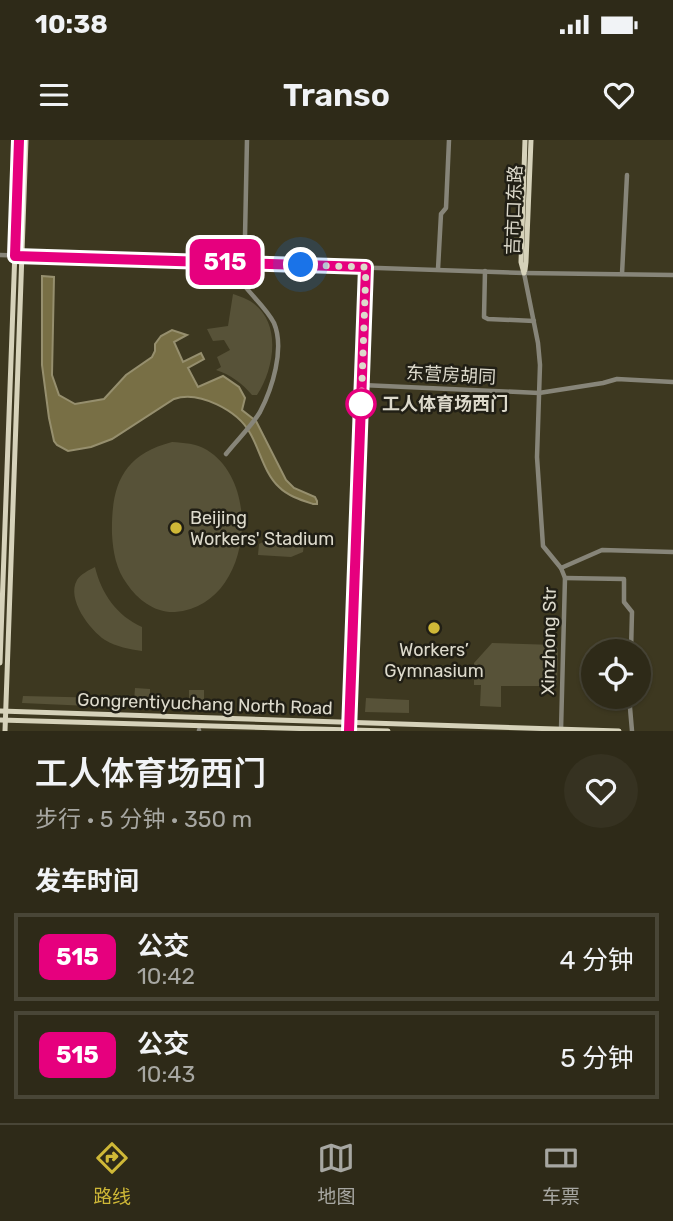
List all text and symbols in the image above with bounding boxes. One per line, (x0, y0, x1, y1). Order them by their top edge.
text: 10:38 (35, 9, 108, 40)
icon: menu (35, 76, 73, 114)
text: Transo (283, 76, 390, 114)
icon: heart (600, 76, 638, 114)
street label: 吉市口东路 (501, 165, 527, 255)
line badge: 515 (185, 239, 265, 285)
your location (283, 247, 318, 282)
text: 515 (204, 248, 246, 276)
street label: 东营房胡同 (405, 362, 497, 388)
marker: 工人体育场西门 (346, 389, 376, 419)
place label: 工人体育场西门 (382, 393, 508, 415)
place label: Beijing Workers' Stadium (190, 507, 334, 550)
marker: Beijing Workers' Stadium (168, 520, 184, 536)
street label: Xinzhong Str (537, 587, 561, 695)
marker: Workers’ Gymnasium (426, 620, 442, 636)
place label: Workers’ Gymnasium (384, 639, 484, 682)
map controls (581, 639, 651, 709)
button: locate (581, 639, 651, 709)
street label: Gongrentiyuchang North Road (77, 689, 333, 719)
text: 工人体育场西门 (35, 754, 266, 793)
button: heart (564, 754, 638, 828)
text: 步行 · 5 分钟 · 350 m (35, 805, 252, 833)
text: 发车时间 (35, 866, 139, 897)
text: 公交 (137, 931, 189, 962)
text: 515 (56, 943, 99, 971)
text: 4 分钟 (559, 945, 634, 976)
text: 10:42 (137, 962, 195, 990)
text: 公交 (137, 1029, 189, 1060)
text: 515 (56, 1041, 99, 1069)
text: 5 分钟 (560, 1043, 634, 1074)
text: 10:43 (137, 1060, 195, 1088)
tab: 路线 (93, 1139, 131, 1208)
tab: 地图 (317, 1139, 356, 1208)
tab: 车票 (542, 1139, 580, 1208)

